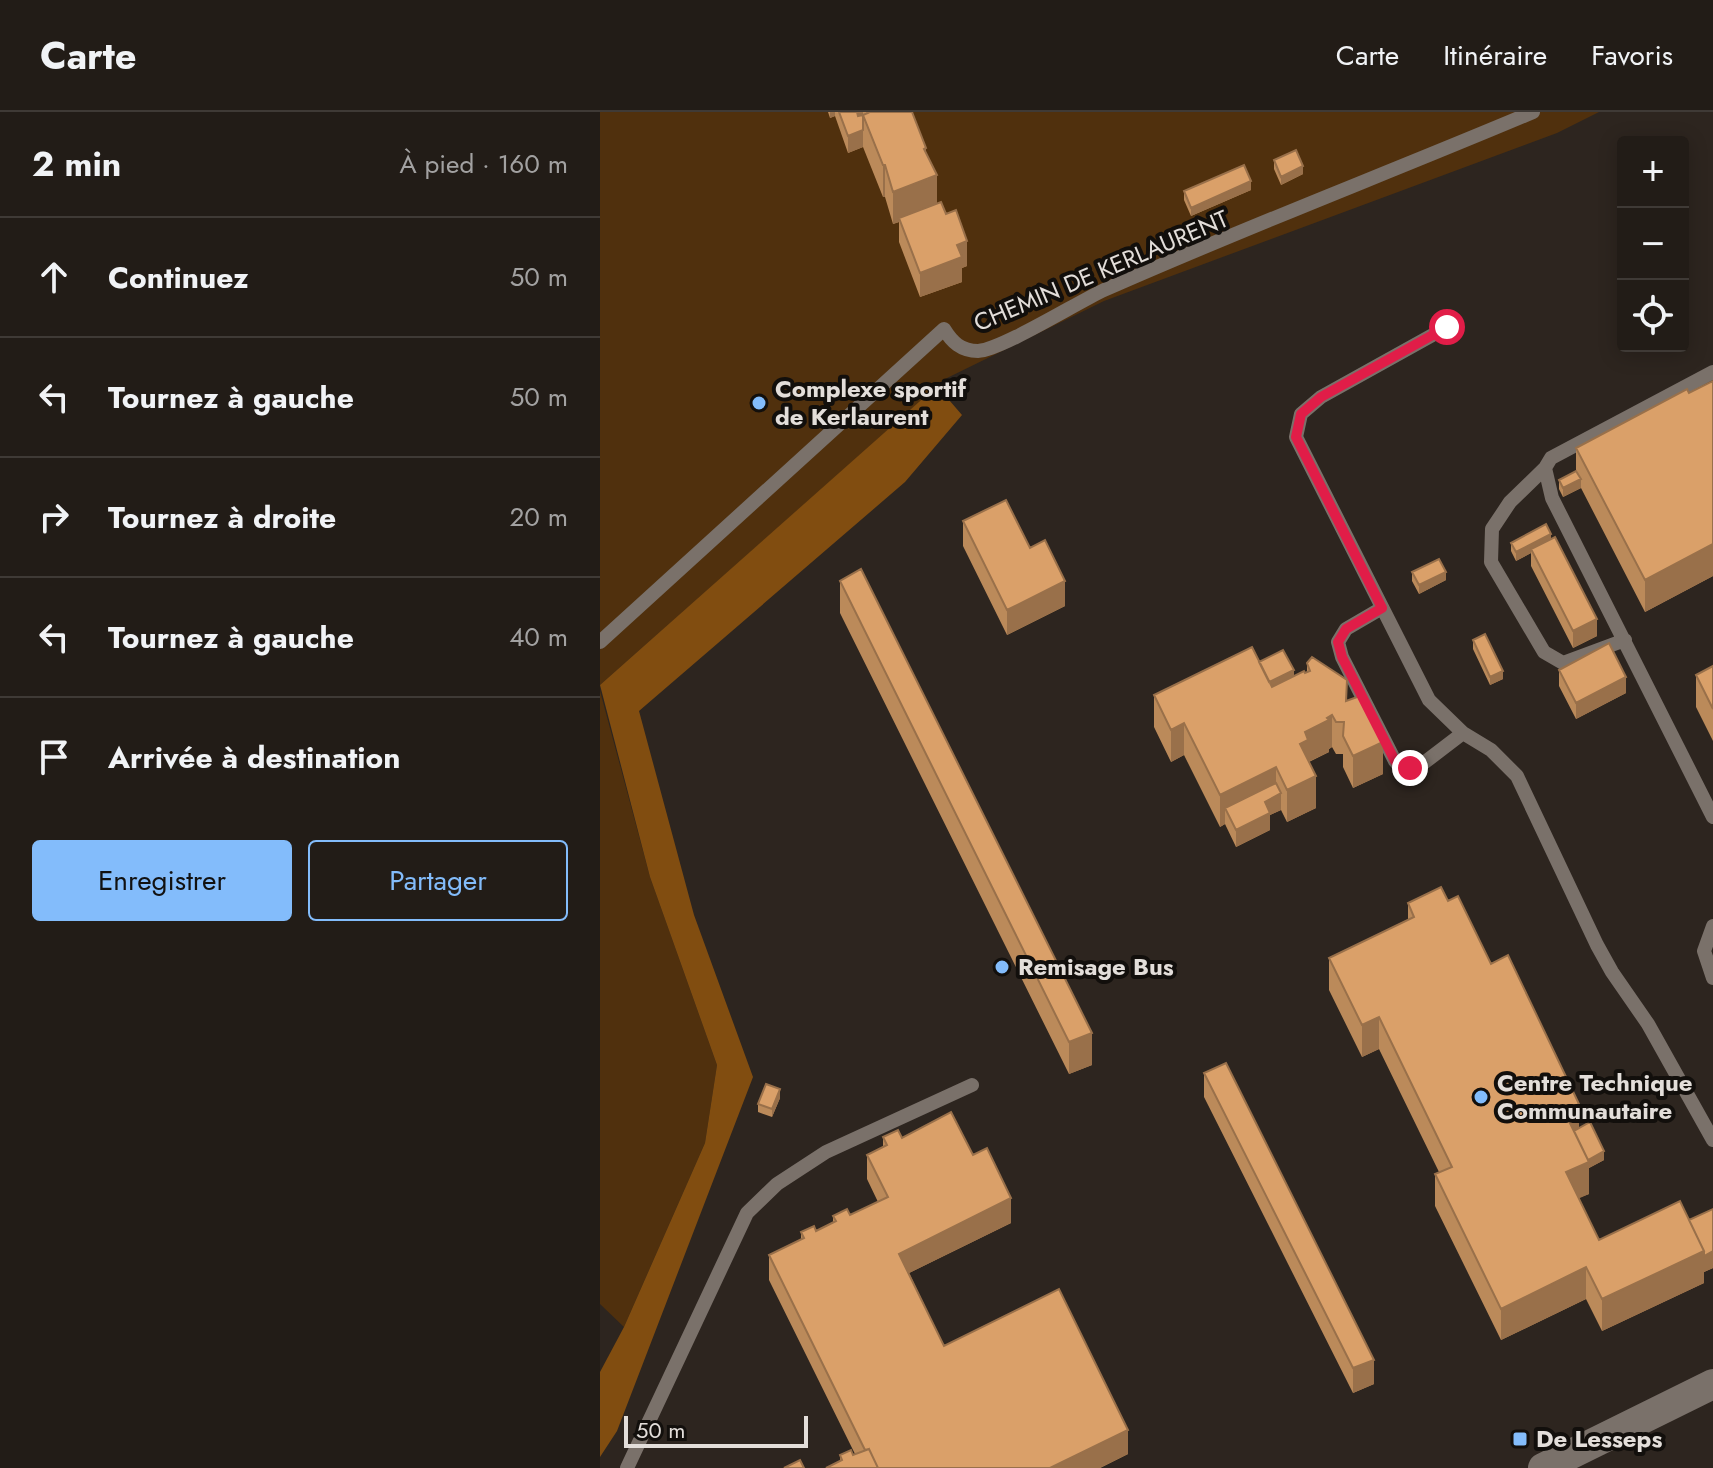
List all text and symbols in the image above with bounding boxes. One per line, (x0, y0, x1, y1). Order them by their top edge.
text: Carte (40, 28, 137, 83)
text: Carte (1336, 35, 1399, 76)
text: Itinéraire (1443, 35, 1547, 76)
text: Favoris (1591, 35, 1673, 76)
map controls (1617, 136, 1689, 352)
button: + (1617, 136, 1689, 208)
text: 2 min (32, 140, 121, 189)
text: À pied · 160 m (399, 145, 568, 183)
street label: CHEMIN DE KERLAURENT (968, 201, 1234, 340)
button: − (1617, 208, 1689, 280)
icon: ahead (32, 255, 76, 299)
text: Continuez (108, 256, 249, 299)
text: 50 m (510, 258, 568, 296)
button: locate (1617, 280, 1689, 352)
route start (1429, 309, 1465, 345)
place label: Complexe sportif de Kerlaurent (775, 371, 968, 434)
icon: left (32, 375, 76, 419)
text: Tournez à gauche (108, 376, 354, 419)
text: 50 m (510, 378, 568, 416)
marker: Complexe sportif de Kerlaurent (750, 394, 768, 412)
icon: right (32, 495, 76, 539)
text: Tournez à droite (108, 496, 336, 539)
text: 20 m (510, 498, 568, 536)
icon: left (32, 615, 76, 659)
text: Tournez à gauche (108, 616, 354, 659)
text: 40 m (509, 618, 568, 656)
icon: arrive (32, 735, 76, 779)
text: Arrivée à destination (108, 736, 400, 779)
route end (1392, 750, 1428, 786)
button: Enregistrer (32, 840, 292, 921)
button: Partager (308, 840, 568, 921)
place label: Remisage Bus (1018, 949, 1174, 984)
marker: Remisage Bus (993, 958, 1011, 976)
place label: Centre Technique Communautaire (1497, 1065, 1693, 1128)
marker: Centre Technique Communautaire (1472, 1088, 1490, 1106)
scale bar (624, 1412, 808, 1448)
text: 50 m (636, 1414, 685, 1446)
place label: De Lesseps (1536, 1421, 1662, 1456)
marker: De Lesseps (1511, 1430, 1529, 1448)

